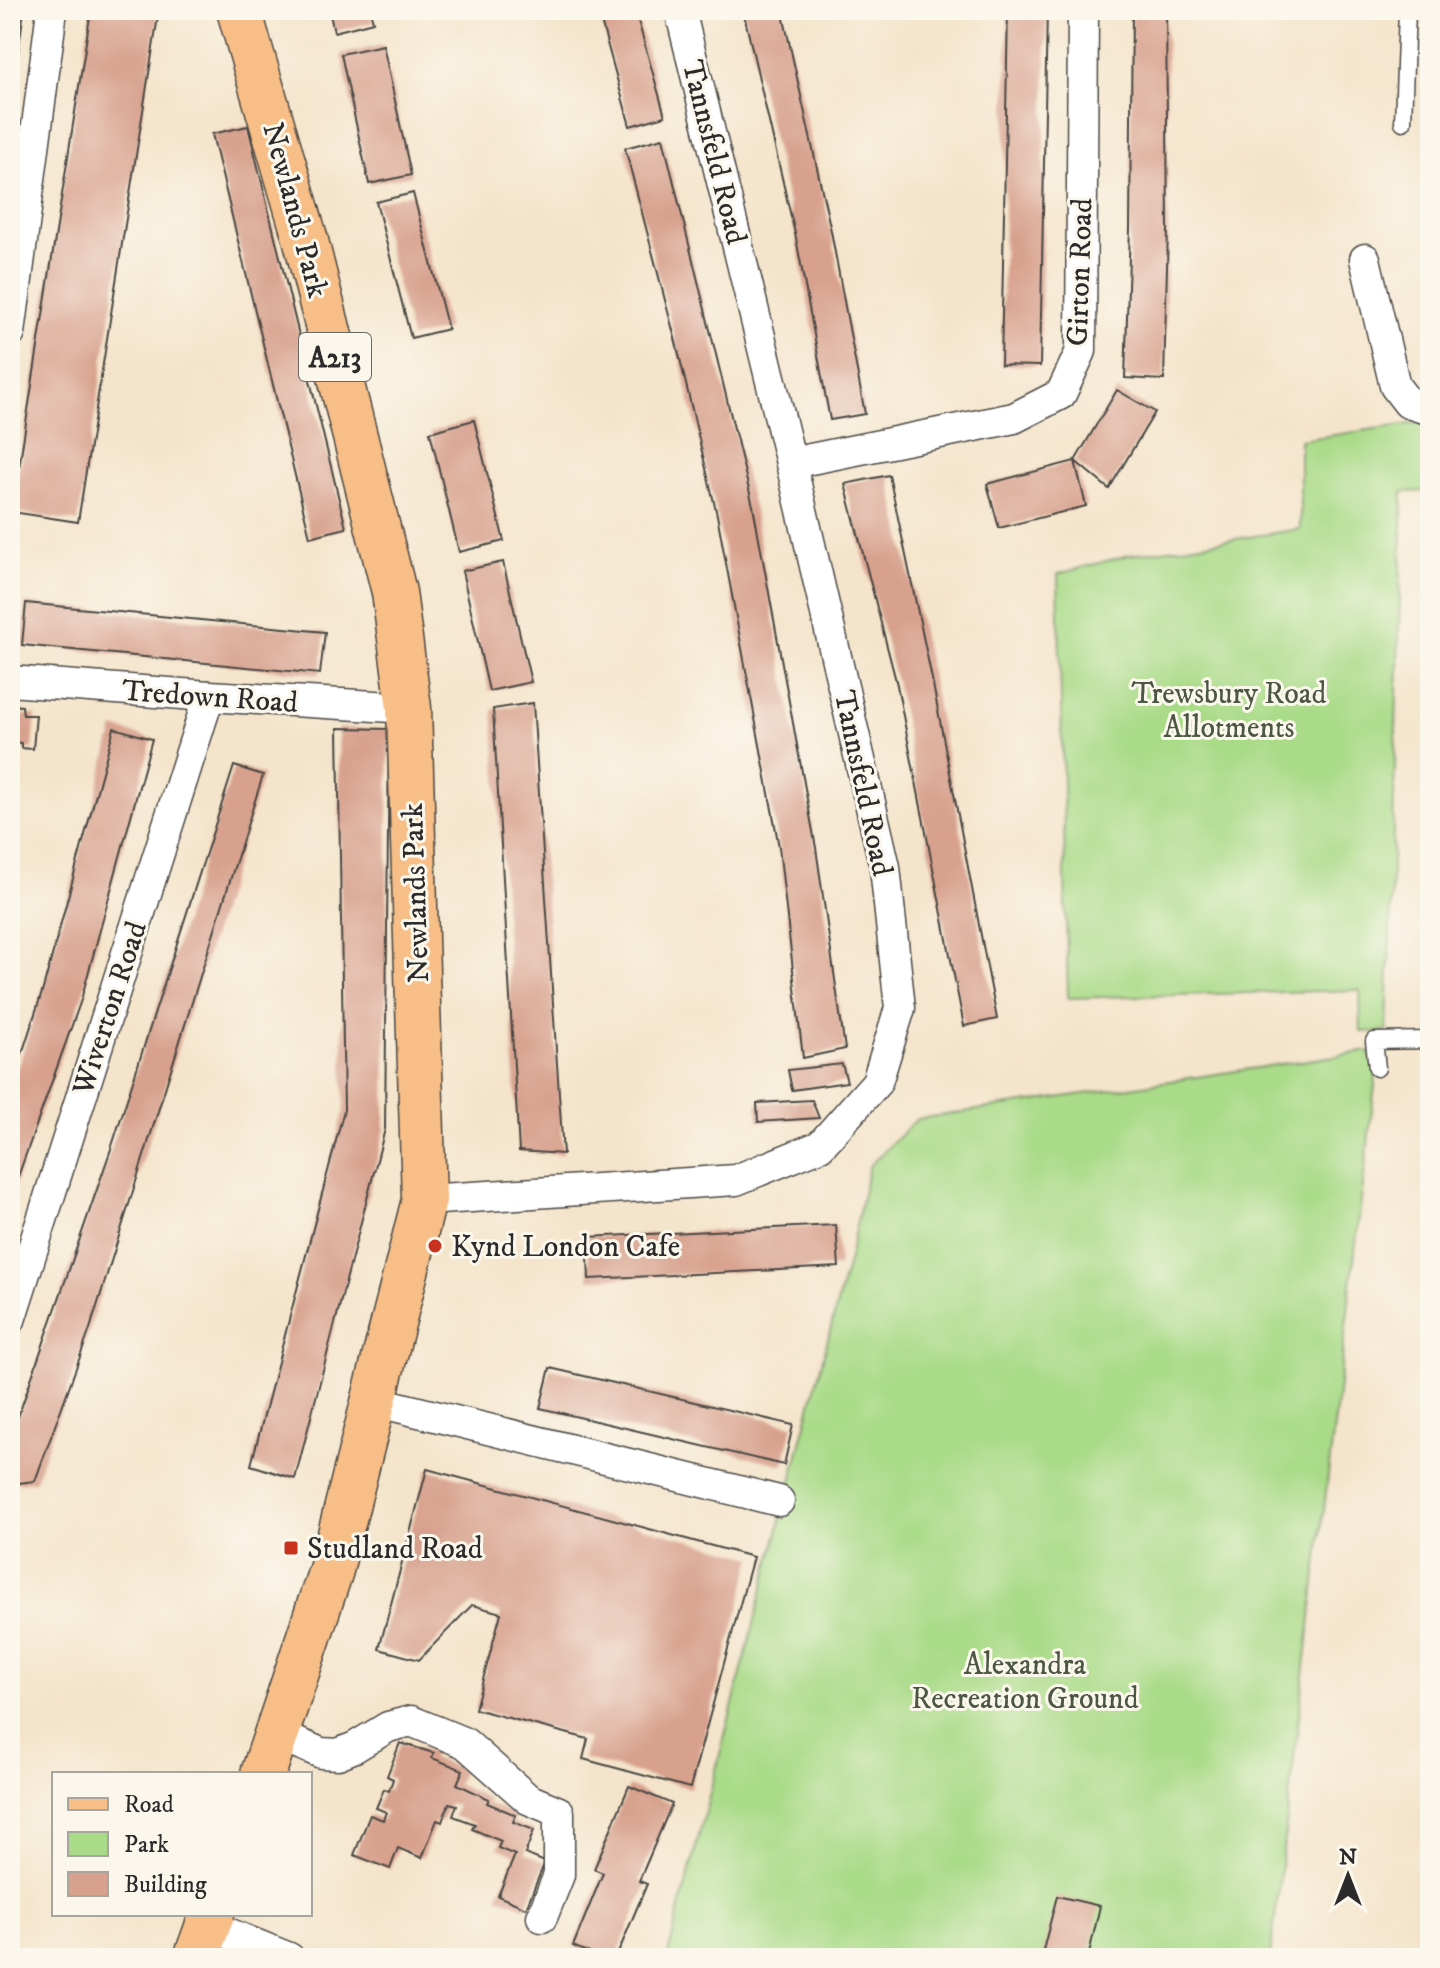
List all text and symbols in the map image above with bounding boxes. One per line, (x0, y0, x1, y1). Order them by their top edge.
street label: Tannsfeld Road (673, 56, 754, 248)
street label: Newlands Park (253, 119, 336, 302)
street label: Girton Road (1059, 197, 1102, 347)
road number: A213 (299, 333, 371, 381)
street label: Tredown Road (121, 673, 299, 722)
park label: Trewsbury Road Allotments (1132, 676, 1326, 747)
street label: Tannsfeld Road (825, 687, 900, 879)
street label: Newlands Park (395, 802, 438, 983)
street label: Wiverton Road (65, 917, 156, 1101)
place label: Kynd London Cafe (451, 1229, 680, 1266)
marker: Kynd London Cafe (426, 1237, 444, 1255)
place label: Studland Road (307, 1531, 483, 1568)
marker: Studland Road (282, 1539, 300, 1557)
park label: Alexandra Recreation Ground (911, 1647, 1139, 1718)
legend (52, 1772, 312, 1916)
text: Road (124, 1790, 174, 1820)
text: Park (124, 1830, 169, 1860)
north arrow (1308, 1836, 1388, 1916)
text: N (1339, 1844, 1357, 1871)
text: Building (124, 1870, 207, 1900)

